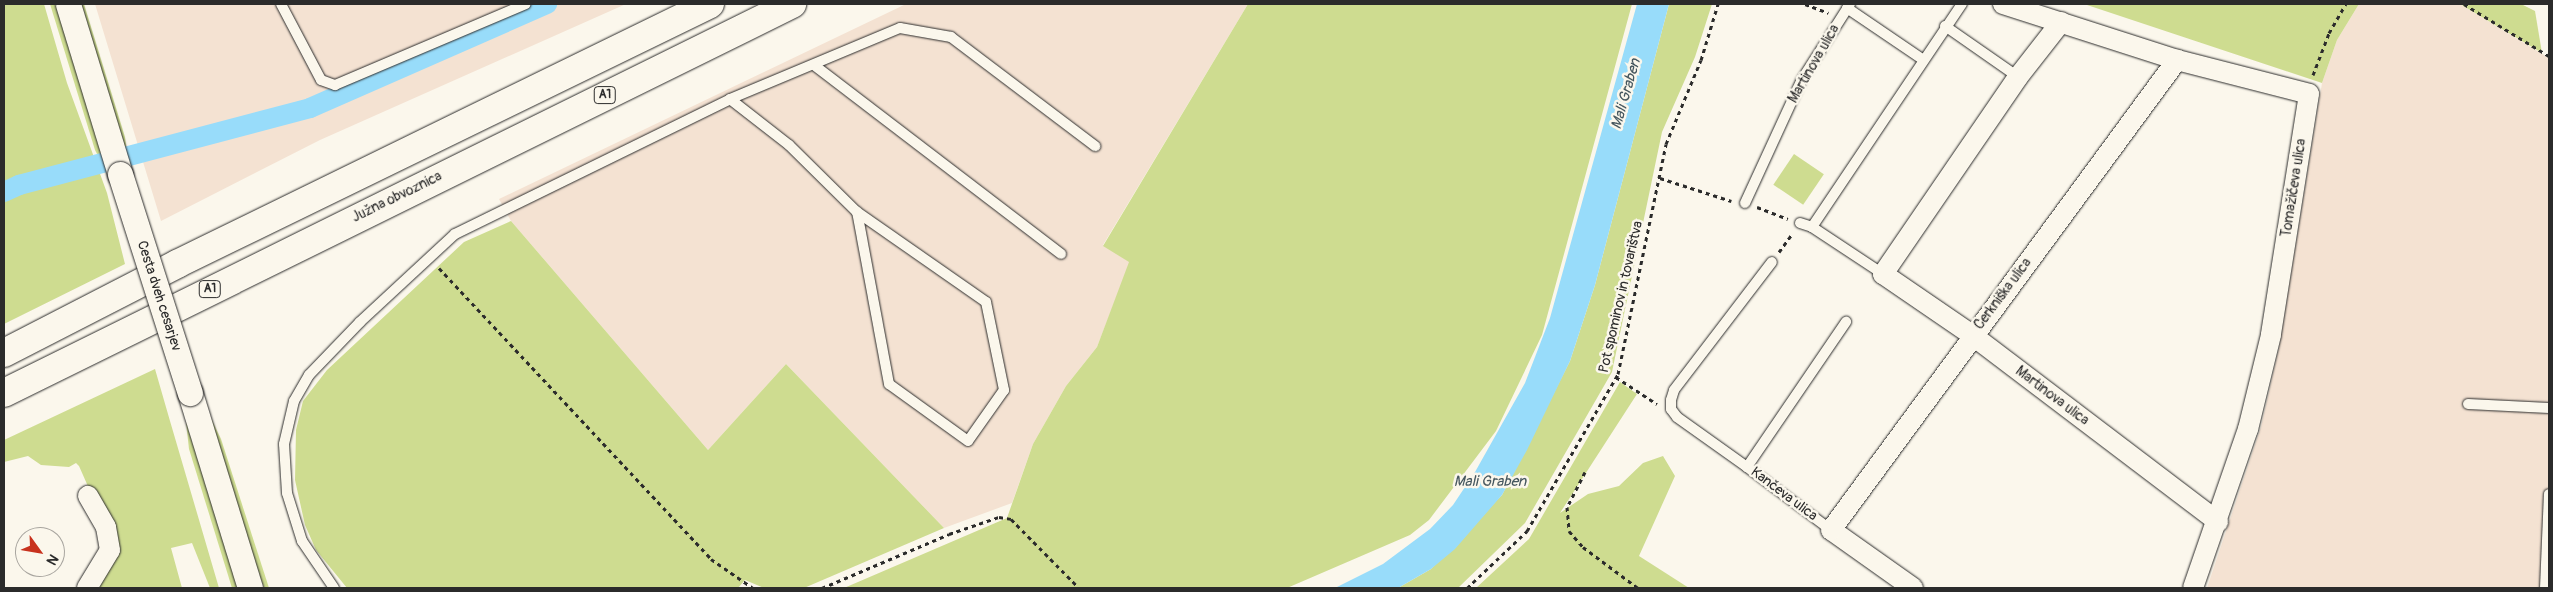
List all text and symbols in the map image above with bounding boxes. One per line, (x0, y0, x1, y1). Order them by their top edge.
street label: Martinova ulica (1785, 22, 1843, 106)
water label: Mali Graben (1607, 57, 1645, 131)
road number: A1 (594, 86, 616, 104)
street label: Tomažičeva ulica (2278, 138, 2310, 238)
street label: Južna obvoznica (349, 168, 445, 226)
street label: Pot spominov in tovarištva (1595, 219, 1647, 375)
street label: Cesta dveh cesarjev (133, 239, 185, 353)
street label: Cerkniška ulica (1971, 255, 2035, 333)
road number: A1 (199, 280, 221, 298)
street label: Martinova ulica (2012, 363, 2092, 429)
street label: Kančeva ulica (1747, 464, 1821, 524)
water label: Mali Graben (1454, 473, 1526, 491)
north arrow (15, 527, 65, 577)
text: N (43, 551, 62, 568)

